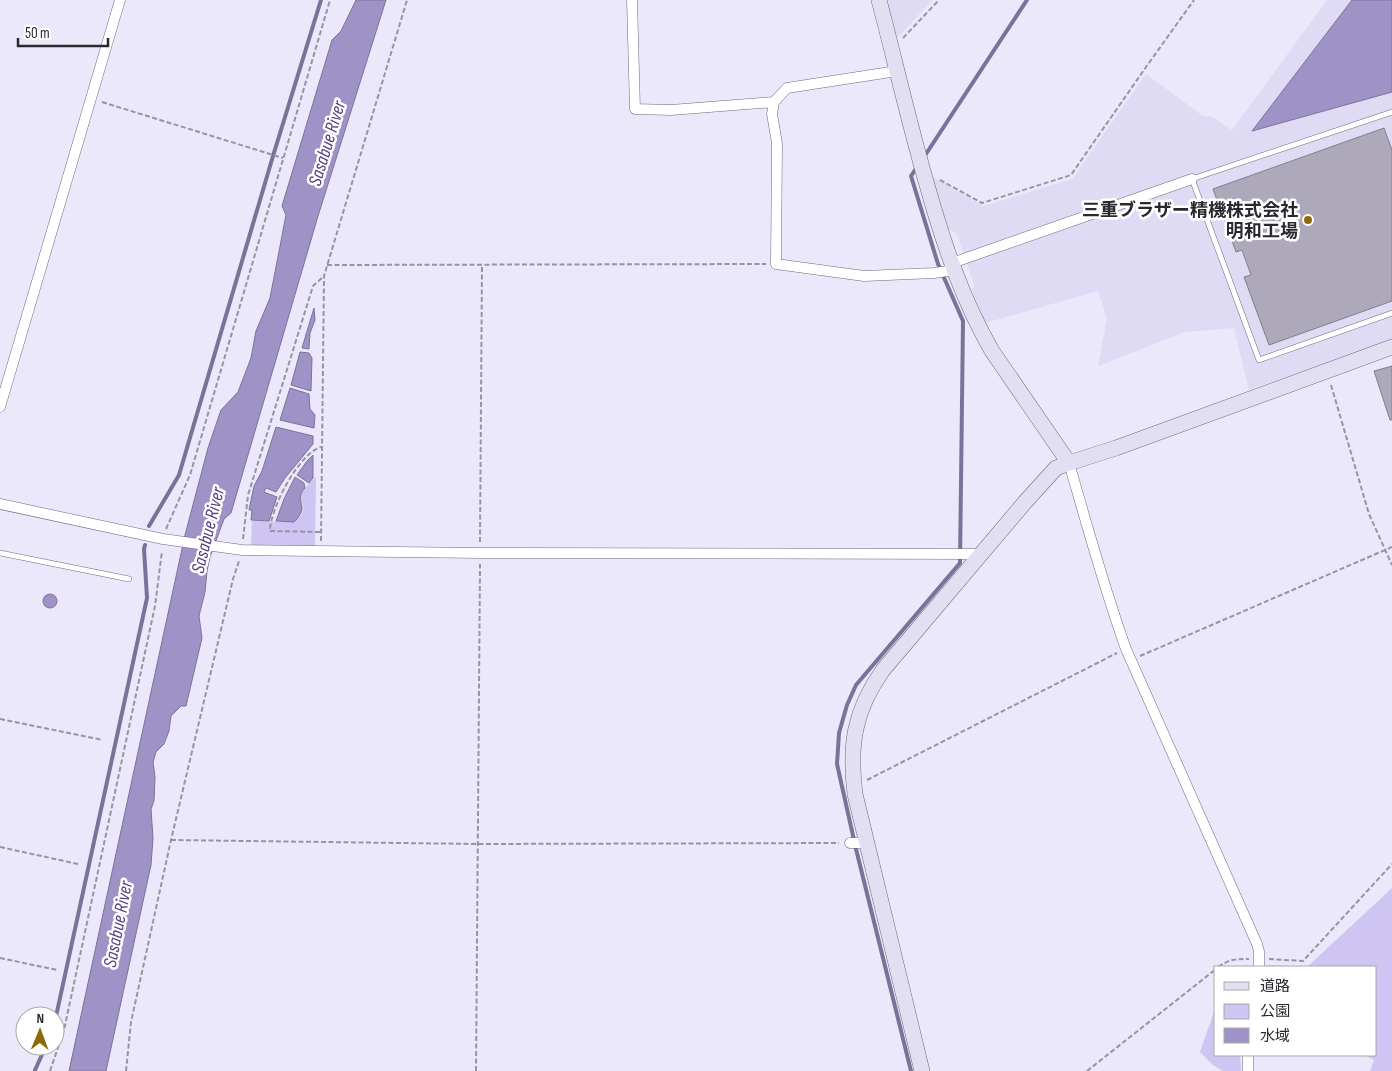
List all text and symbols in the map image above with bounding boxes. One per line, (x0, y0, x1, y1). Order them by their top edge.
scale bar (18, 15, 108, 47)
text: 50 m (25, 24, 50, 43)
water label: Sasabue River (304, 98, 351, 189)
place label: 三重ブラザー精機株式会社 明和工場 (1082, 200, 1298, 242)
marker: 三重ブラザー精機株式会社 明和工場 (1302, 214, 1314, 226)
water label: Sasabue River (187, 484, 230, 576)
water label: Sasabue River (99, 878, 138, 970)
legend (1214, 966, 1377, 1056)
text: 道路 (1260, 977, 1290, 996)
text: 公園 (1260, 1002, 1290, 1021)
north arrow (15, 1006, 65, 1056)
text: N (36, 1010, 44, 1027)
text: 水域 (1260, 1027, 1290, 1046)

